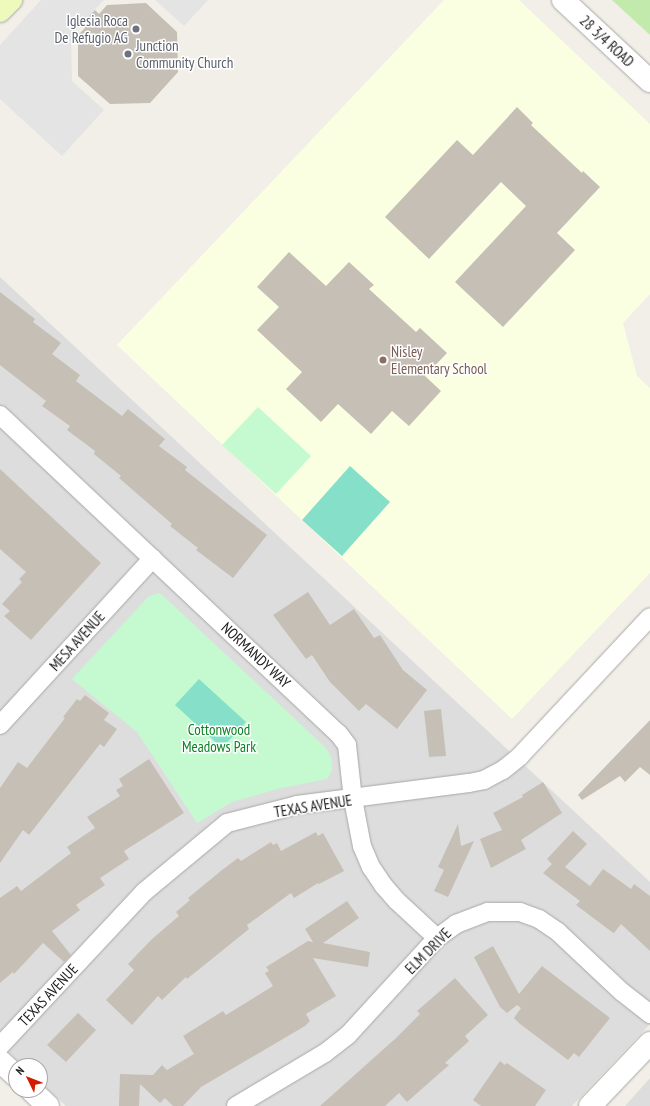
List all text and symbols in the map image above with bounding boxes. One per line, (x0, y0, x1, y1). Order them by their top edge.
place label: Iglesia Roca De Refugio AG (54, 11, 128, 46)
street label: 28 3/4 ROAD (576, 11, 638, 71)
marker: Iglesia Roca De Refugio AG (131, 24, 141, 34)
place label: Junction Community Church (136, 36, 234, 71)
marker: Junction Community Church (123, 49, 133, 59)
place label: Nisley Elementary School (391, 342, 488, 377)
marker: Nisley Elementary School (378, 355, 388, 365)
street label: MESA AVENUE (45, 607, 109, 675)
street label: NORMANDY WAY (218, 618, 294, 692)
park label: Cottonwood Meadows Park (182, 720, 256, 755)
street label: TEXAS AVENUE (272, 791, 354, 821)
street label: ELM DRIVE (401, 924, 455, 978)
street label: TEXAS AVENUE (14, 960, 82, 1030)
north arrow (8, 1058, 48, 1098)
text: N (13, 1064, 27, 1077)

